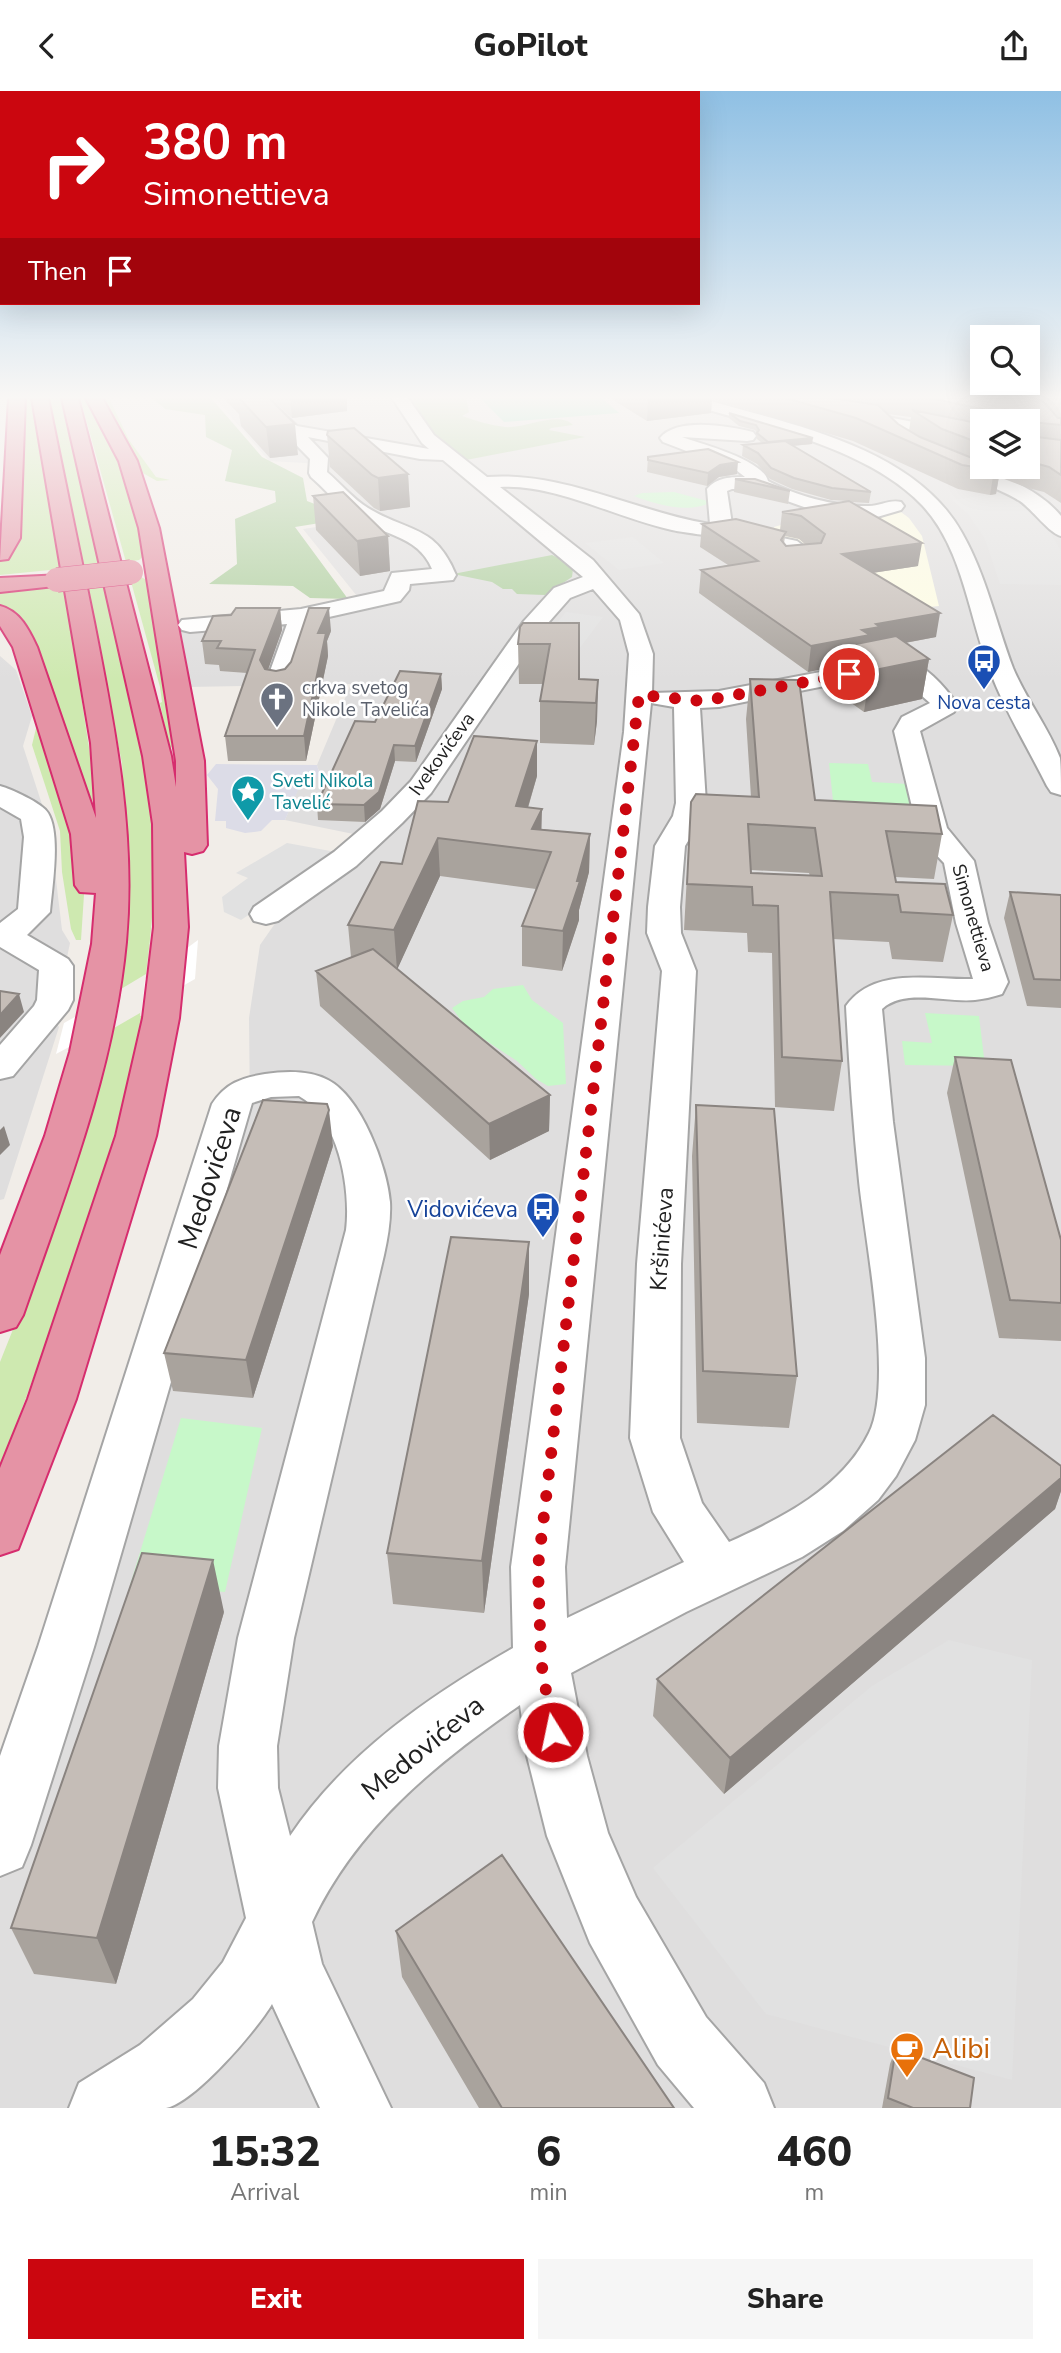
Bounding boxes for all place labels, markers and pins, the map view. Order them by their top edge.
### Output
bus stop icon: Nova cesta [965,642,1003,691]
pin [819,644,879,704]
place label: crkva svetog Nikole Tavelića [302,675,429,723]
church icon: crkva svetog Nikole Tavelića [258,680,296,729]
place label: Nova cesta [937,690,1031,716]
place label: Sveti Nikola Tavelić [272,768,373,816]
place icon: Sveti Nikola Tavelić [229,773,267,822]
bus stop icon: Vidovićeva [524,1190,562,1239]
place label: Vidovićeva [406,1194,518,1225]
cafe icon: Alibi [888,2030,926,2079]
place label: Alibi [932,2030,990,2068]

